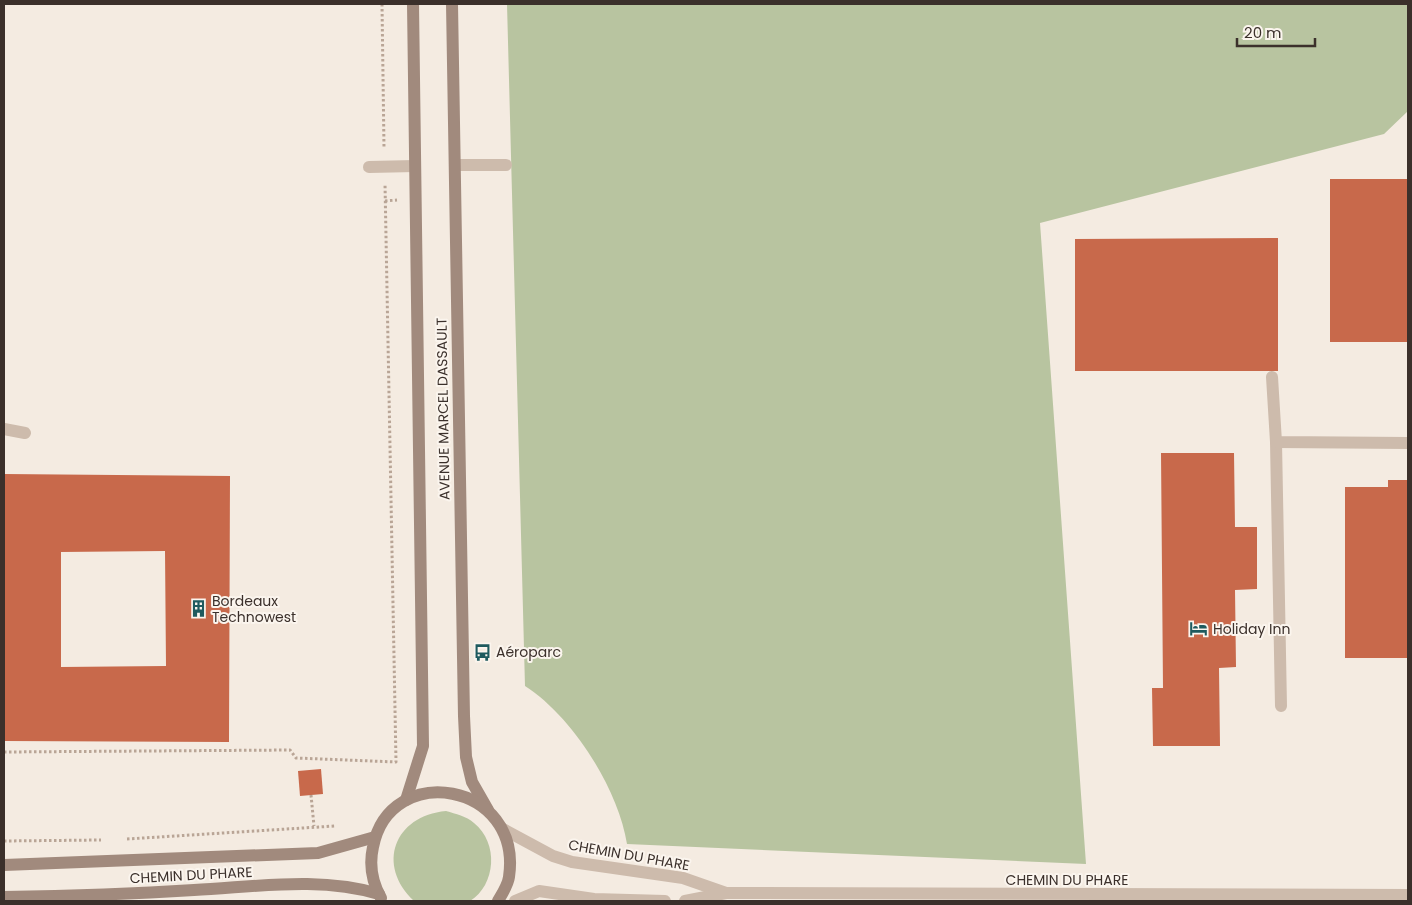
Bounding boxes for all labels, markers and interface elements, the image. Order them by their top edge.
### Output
scale bar [1237,15,1314,47]
text: 20 m [1244,22,1282,43]
street label: AVENUE MARCEL DASSAULT [431,317,455,500]
place label: Bordeaux Technowest [212,591,296,627]
building icon: Bordeaux Technowest [188,599,208,619]
hotel icon: Holiday Inn [1189,619,1209,639]
place label: Holiday Inn [1213,619,1290,639]
bus stop icon: Aéroparc [472,642,492,662]
place label: Aéroparc [496,642,561,662]
street label: CHEMIN DU PHARE [567,834,691,876]
street label: CHEMIN DU PHARE [129,862,253,888]
street label: CHEMIN DU PHARE [1006,870,1128,890]

